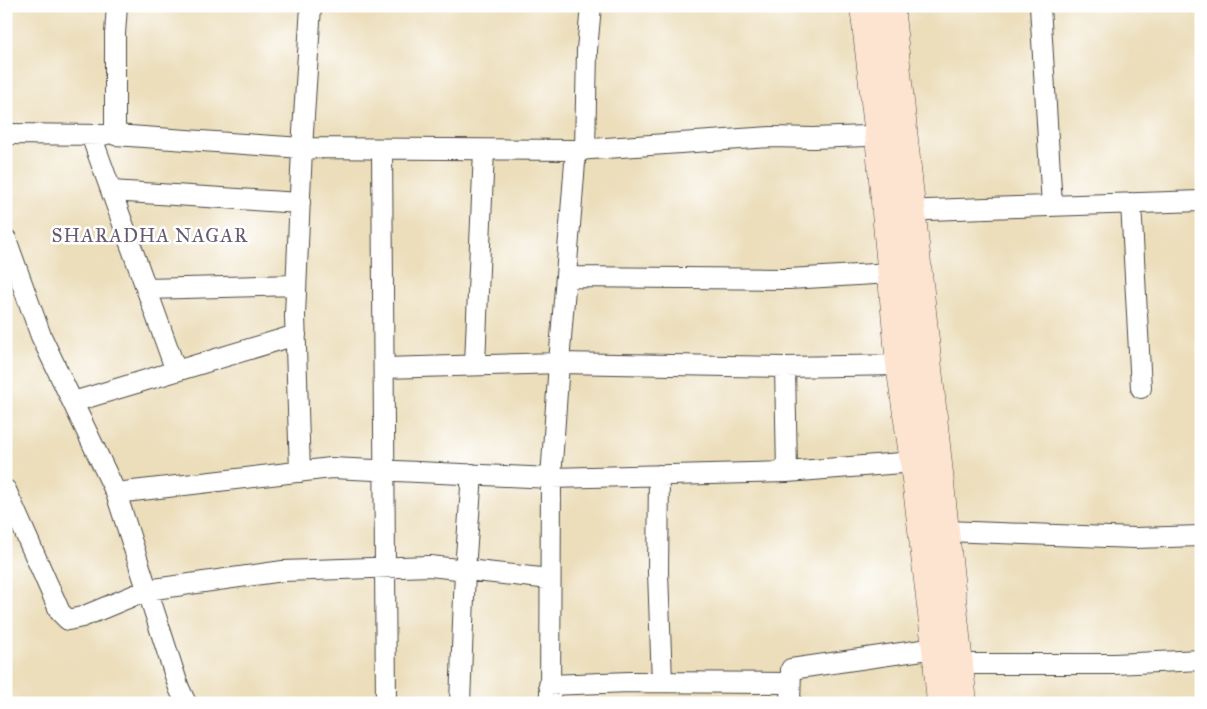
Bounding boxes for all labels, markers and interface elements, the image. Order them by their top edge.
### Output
district label: SHARADHA NAGAR [52,224,248,247]

